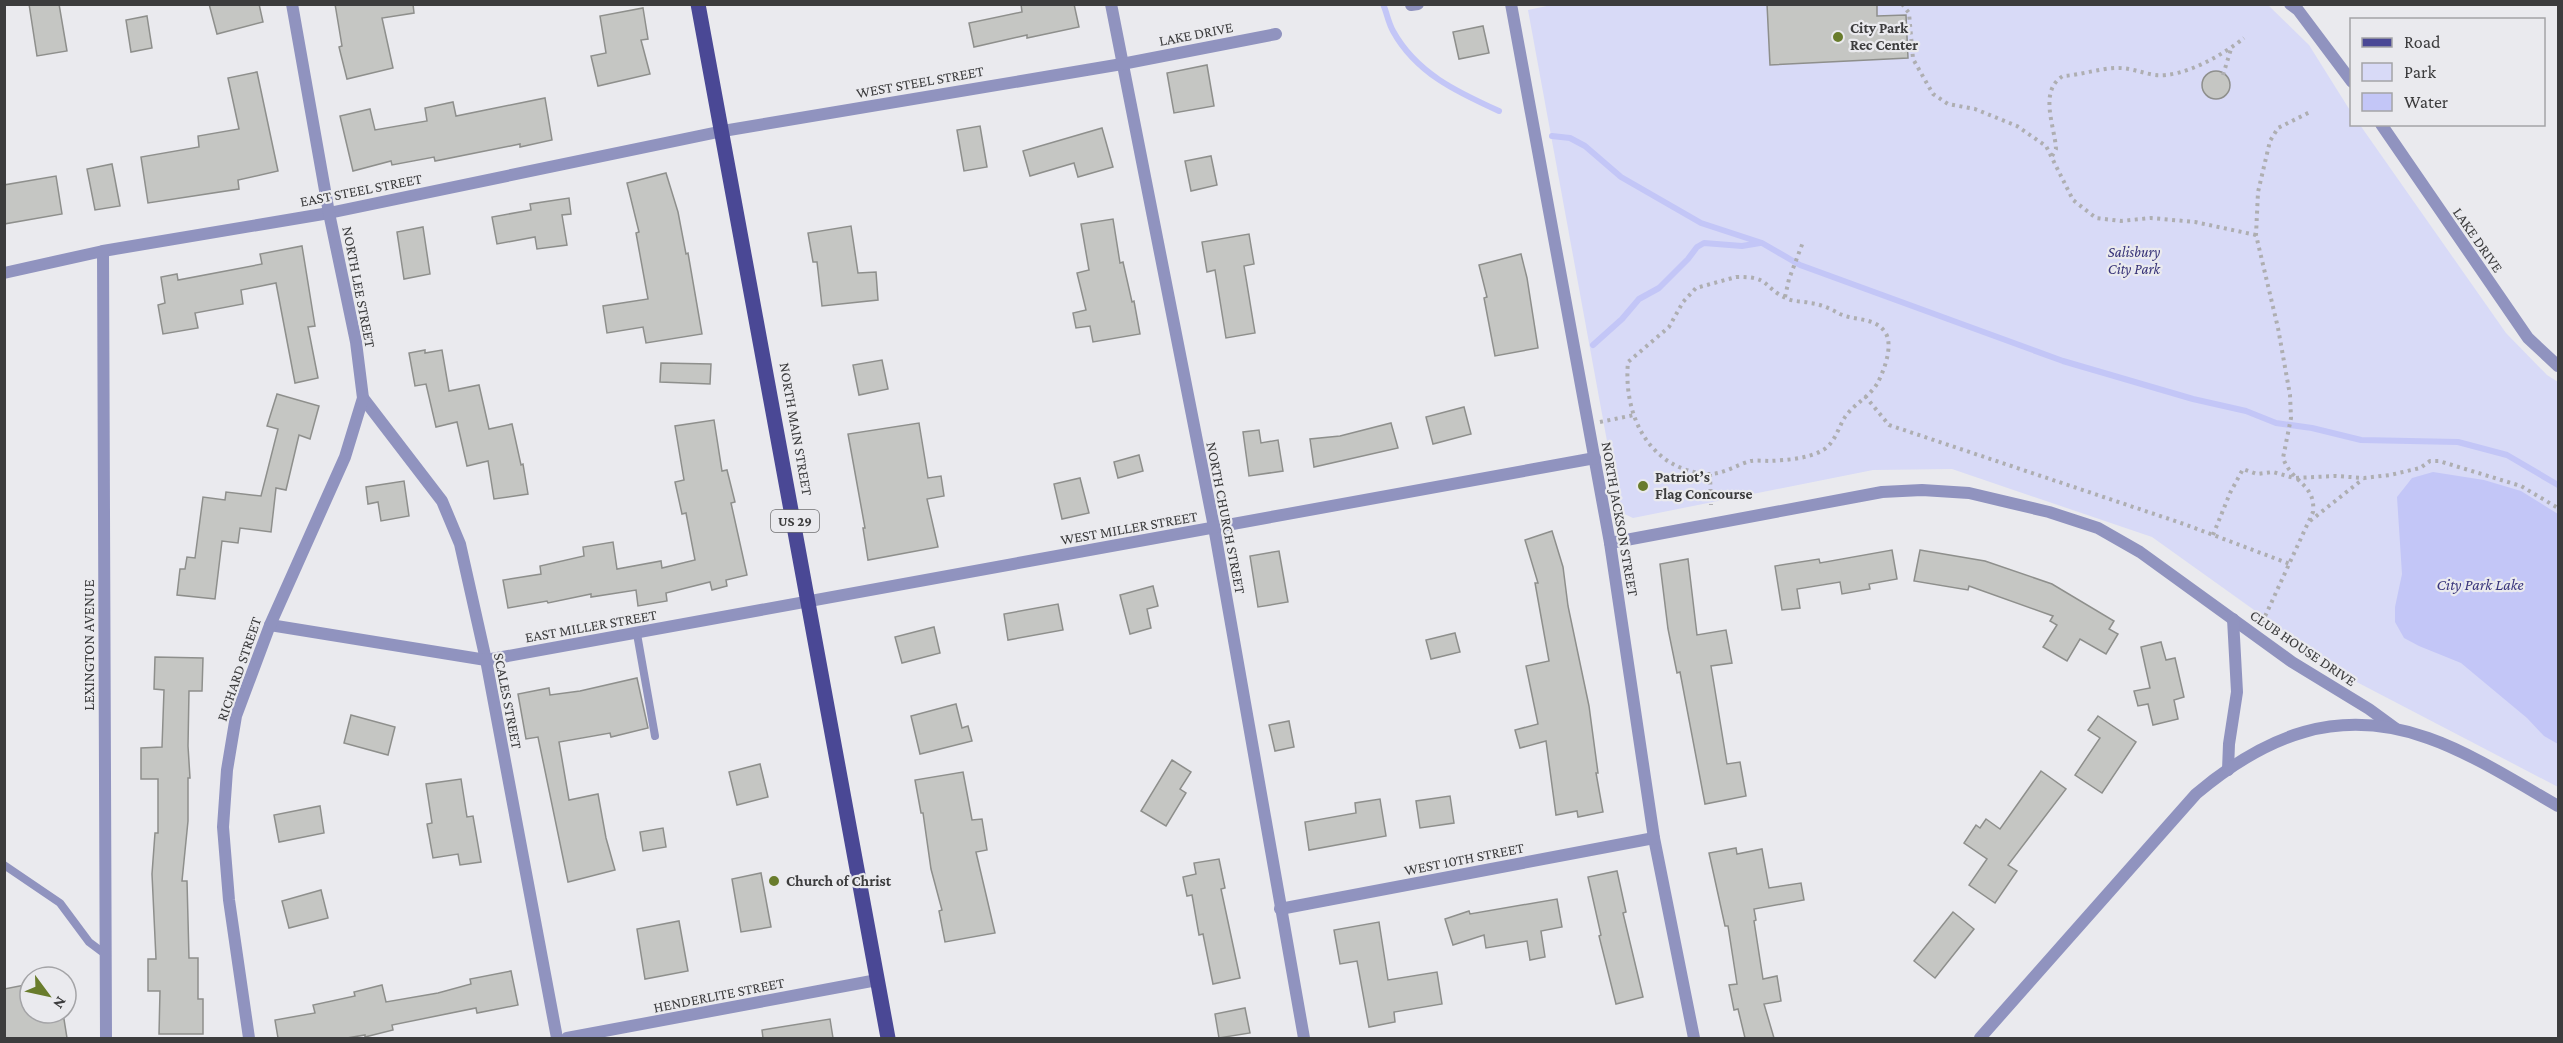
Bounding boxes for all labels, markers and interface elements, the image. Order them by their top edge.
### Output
legend [2350,18,2545,126]
street label: LAKE DRIVE [1158,19,1234,49]
place label: City Park Rec Center [1850,20,1918,53]
marker: City Park Rec Center [1831,30,1845,44]
text: Road [2404,32,2441,52]
text: Park [2404,62,2436,82]
street label: WEST STEEL STREET [855,63,985,101]
text: Water [2404,92,2449,112]
street label: EAST STEEL STREET [299,170,423,210]
street label: LAKE DRIVE [2450,205,2506,275]
street label: NORTH LEE STREET [339,225,379,349]
park label: Salisbury City Park [2108,244,2162,278]
street label: NORTH MAIN STREET [776,361,816,497]
street label: NORTH JACKSON STREET [1598,440,1641,598]
street label: NORTH CHURCH STREET [1203,441,1249,595]
place label: Patriot’s Flag Concourse [1655,469,1752,502]
marker: Patriot’s Flag Concourse [1636,479,1650,493]
street label: WEST MILLER STREET [1059,508,1199,548]
road number: US 29 [771,510,819,532]
water label: City Park Lake [2436,576,2524,594]
street label: LEXINGTON AVENUE [81,579,97,711]
street label: EAST MILLER STREET [524,607,658,645]
street label: CLUB HOUSE DRIVE [2247,607,2359,689]
street label: RICHARD STREET [214,615,264,723]
street label: SCALES STREET [491,652,525,750]
street label: WEST 10TH STREET [1403,840,1525,878]
place label: Church of Christ [786,873,892,889]
marker: Church of Christ [767,874,781,888]
north arrow [18,965,78,1025]
street label: HENDERLITE STREET [652,974,786,1016]
text: N [50,994,70,1012]

